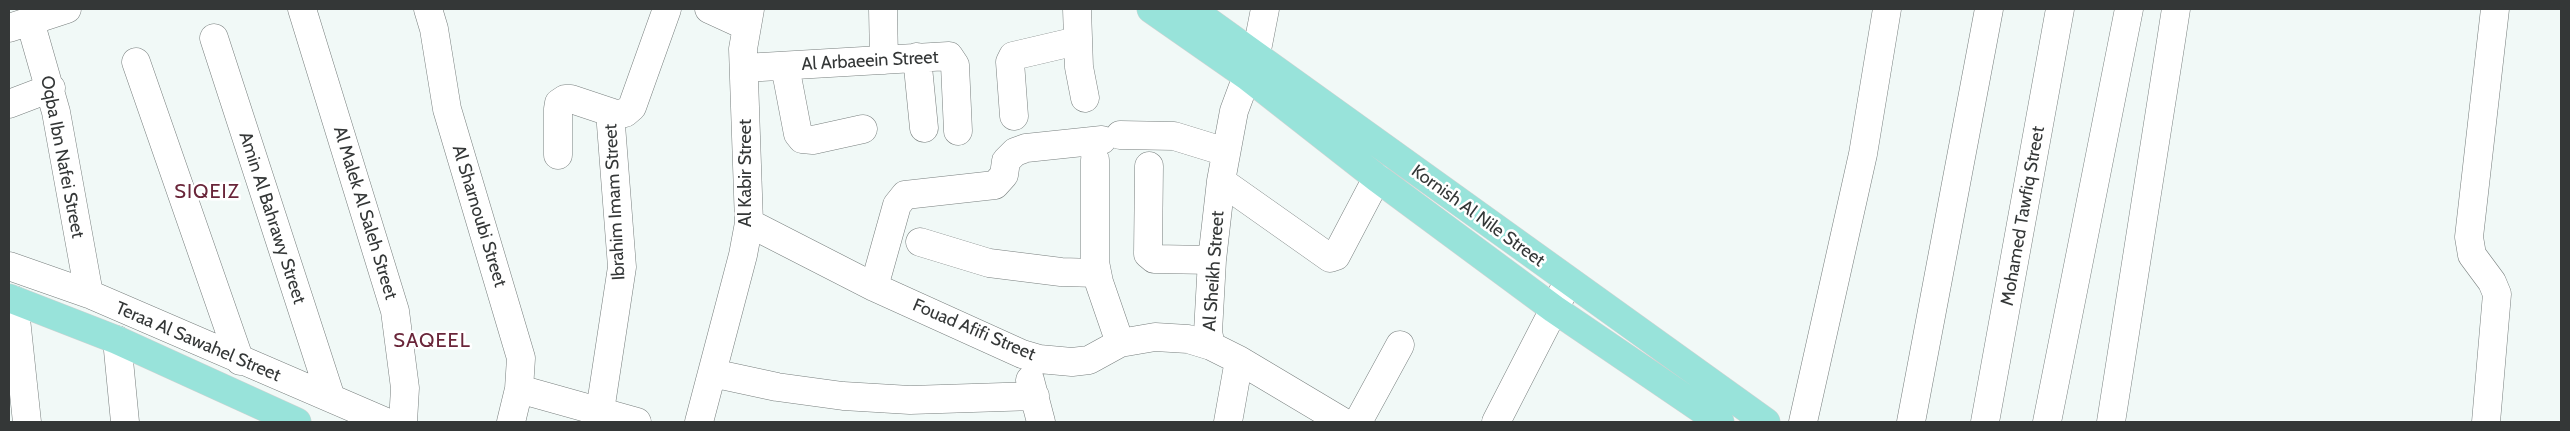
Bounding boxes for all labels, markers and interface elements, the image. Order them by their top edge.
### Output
street label: Al Arbaeein Street [801,47,939,75]
street label: Oqba Ibn Nafei Street [36,74,88,240]
street label: Al Kabir Street [735,119,757,227]
street label: Ibrahim Imam Street [600,123,630,281]
street label: Al Malek Al Saleh Street [328,124,402,302]
street label: Mohamed Tawfiq Street [1997,125,2049,307]
street label: Amin Al Bahrawy Street [234,129,310,307]
street label: Al Sharnoubi Street [447,142,511,290]
street label: Kornish Al Nile Street [1407,160,1549,272]
district label: SIQEIZ [174,180,240,204]
street label: Al Sheikh Street [1199,210,1229,332]
street label: Fouad Afifi Street [909,294,1039,366]
street label: Teraa Al Sawahel Street [112,297,284,387]
district label: SAQEEL [393,329,471,353]

